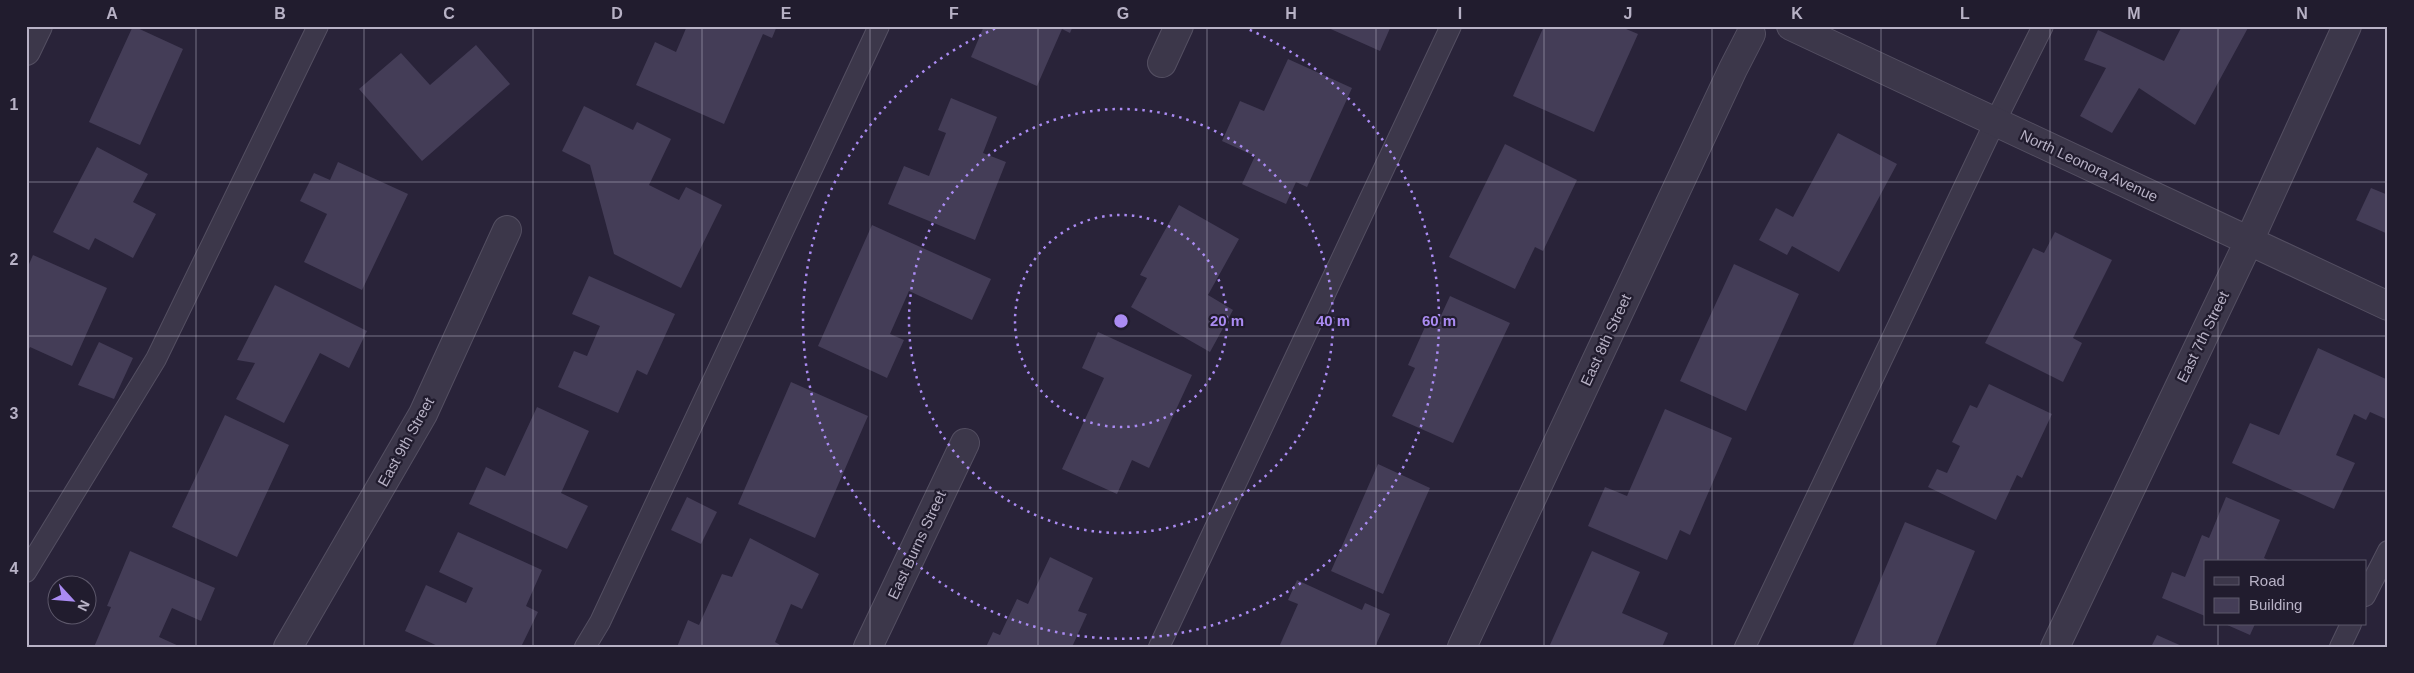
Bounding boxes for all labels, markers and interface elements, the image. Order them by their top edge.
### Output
text: A [106,5,118,22]
text: B [274,5,286,22]
text: C [443,5,455,22]
text: D [611,5,623,22]
text: E [781,5,792,22]
text: F [949,5,959,22]
text: G [1117,5,1129,22]
text: H [1285,5,1297,22]
text: I [1458,5,1462,22]
text: J [1624,5,1632,22]
text: K [1791,5,1803,22]
text: L [1960,5,1970,22]
text: M [2127,5,2141,22]
text: N [2296,5,2308,22]
text: 1 [10,96,19,113]
street label: North Leonora Avenue [2018,126,2161,205]
text: 2 [10,251,19,268]
street label: East 7th Street [2173,288,2232,385]
street label: East 8th Street [1577,290,1635,388]
centre of rings [1112,312,1130,330]
text: 20 m [1210,312,1244,329]
text: 40 m [1316,312,1350,329]
text: 60 m [1422,312,1456,329]
street label: East 9th Street [374,394,437,489]
text: 3 [10,405,19,422]
street label: East Burns Street [884,487,949,602]
text: 4 [10,560,19,577]
legend [2204,560,2366,626]
text: Road [2249,572,2285,589]
north arrow [48,576,98,626]
text: Building [2249,596,2302,613]
text: N [74,598,93,614]

